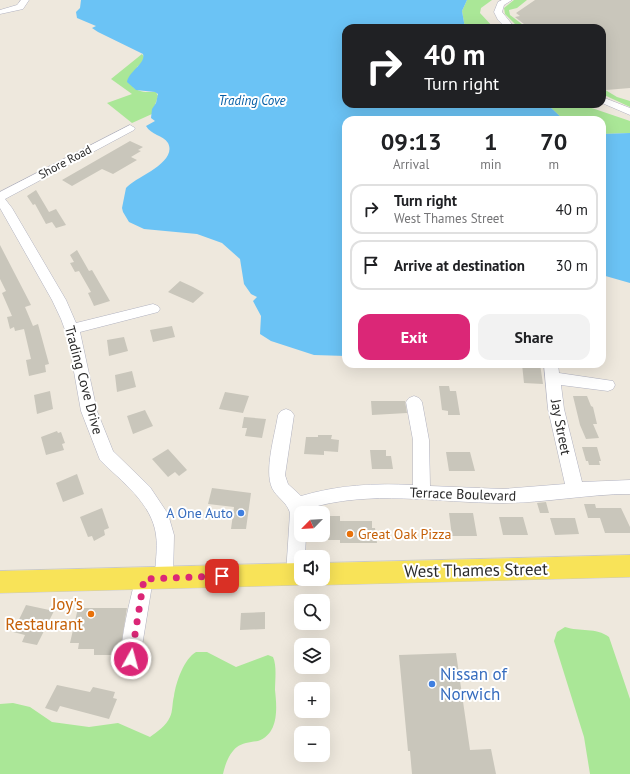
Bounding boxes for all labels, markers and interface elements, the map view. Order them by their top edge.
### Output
text: 40 m [424,36,485,73]
icon: right [358,40,410,92]
text: Turn right [424,72,499,95]
water label: Trading Cove [218,92,286,109]
text: 09:13 [381,126,442,157]
text: 1 [484,126,498,157]
text: 70 [540,126,567,157]
street label: Shore Road [36,141,94,182]
text: Arrival [393,156,429,173]
text: min [480,156,501,173]
text: m [548,156,559,173]
text: Turn right [394,191,457,210]
icon: right [360,198,382,220]
text: 40 m [555,200,588,219]
text: West Thames Street [394,210,504,227]
icon: arrive [360,254,382,276]
text: Arrive at destination [394,256,525,275]
text: 30 m [555,256,588,275]
button: Exit [358,314,470,360]
button: Share [478,314,590,360]
street label: Trading Cove Drive [61,324,107,436]
street label: Jay Street [547,397,575,457]
street label: Terrace Boulevard [409,483,517,505]
place label: A One Auto [166,504,233,522]
north arrow [294,506,330,542]
map controls [294,506,330,762]
marker: A One Auto [236,508,246,518]
place label: Great Oak Pizza [358,525,452,543]
marker: Great Oak Pizza [345,529,355,539]
button: sound [294,550,330,586]
street label: West Thames Street [404,558,548,582]
pin [205,559,239,593]
icon: arrive [211,565,233,587]
place label: Joy's Restaurant [5,593,83,635]
button: search [294,594,330,630]
marker: Joy's Restaurant [86,609,96,619]
position arrow [110,638,152,680]
button: layers [294,638,330,674]
place label: Nissan of Norwich [440,663,507,705]
marker: Nissan of Norwich [427,679,437,689]
button: + [294,682,330,718]
button: − [294,726,330,762]

